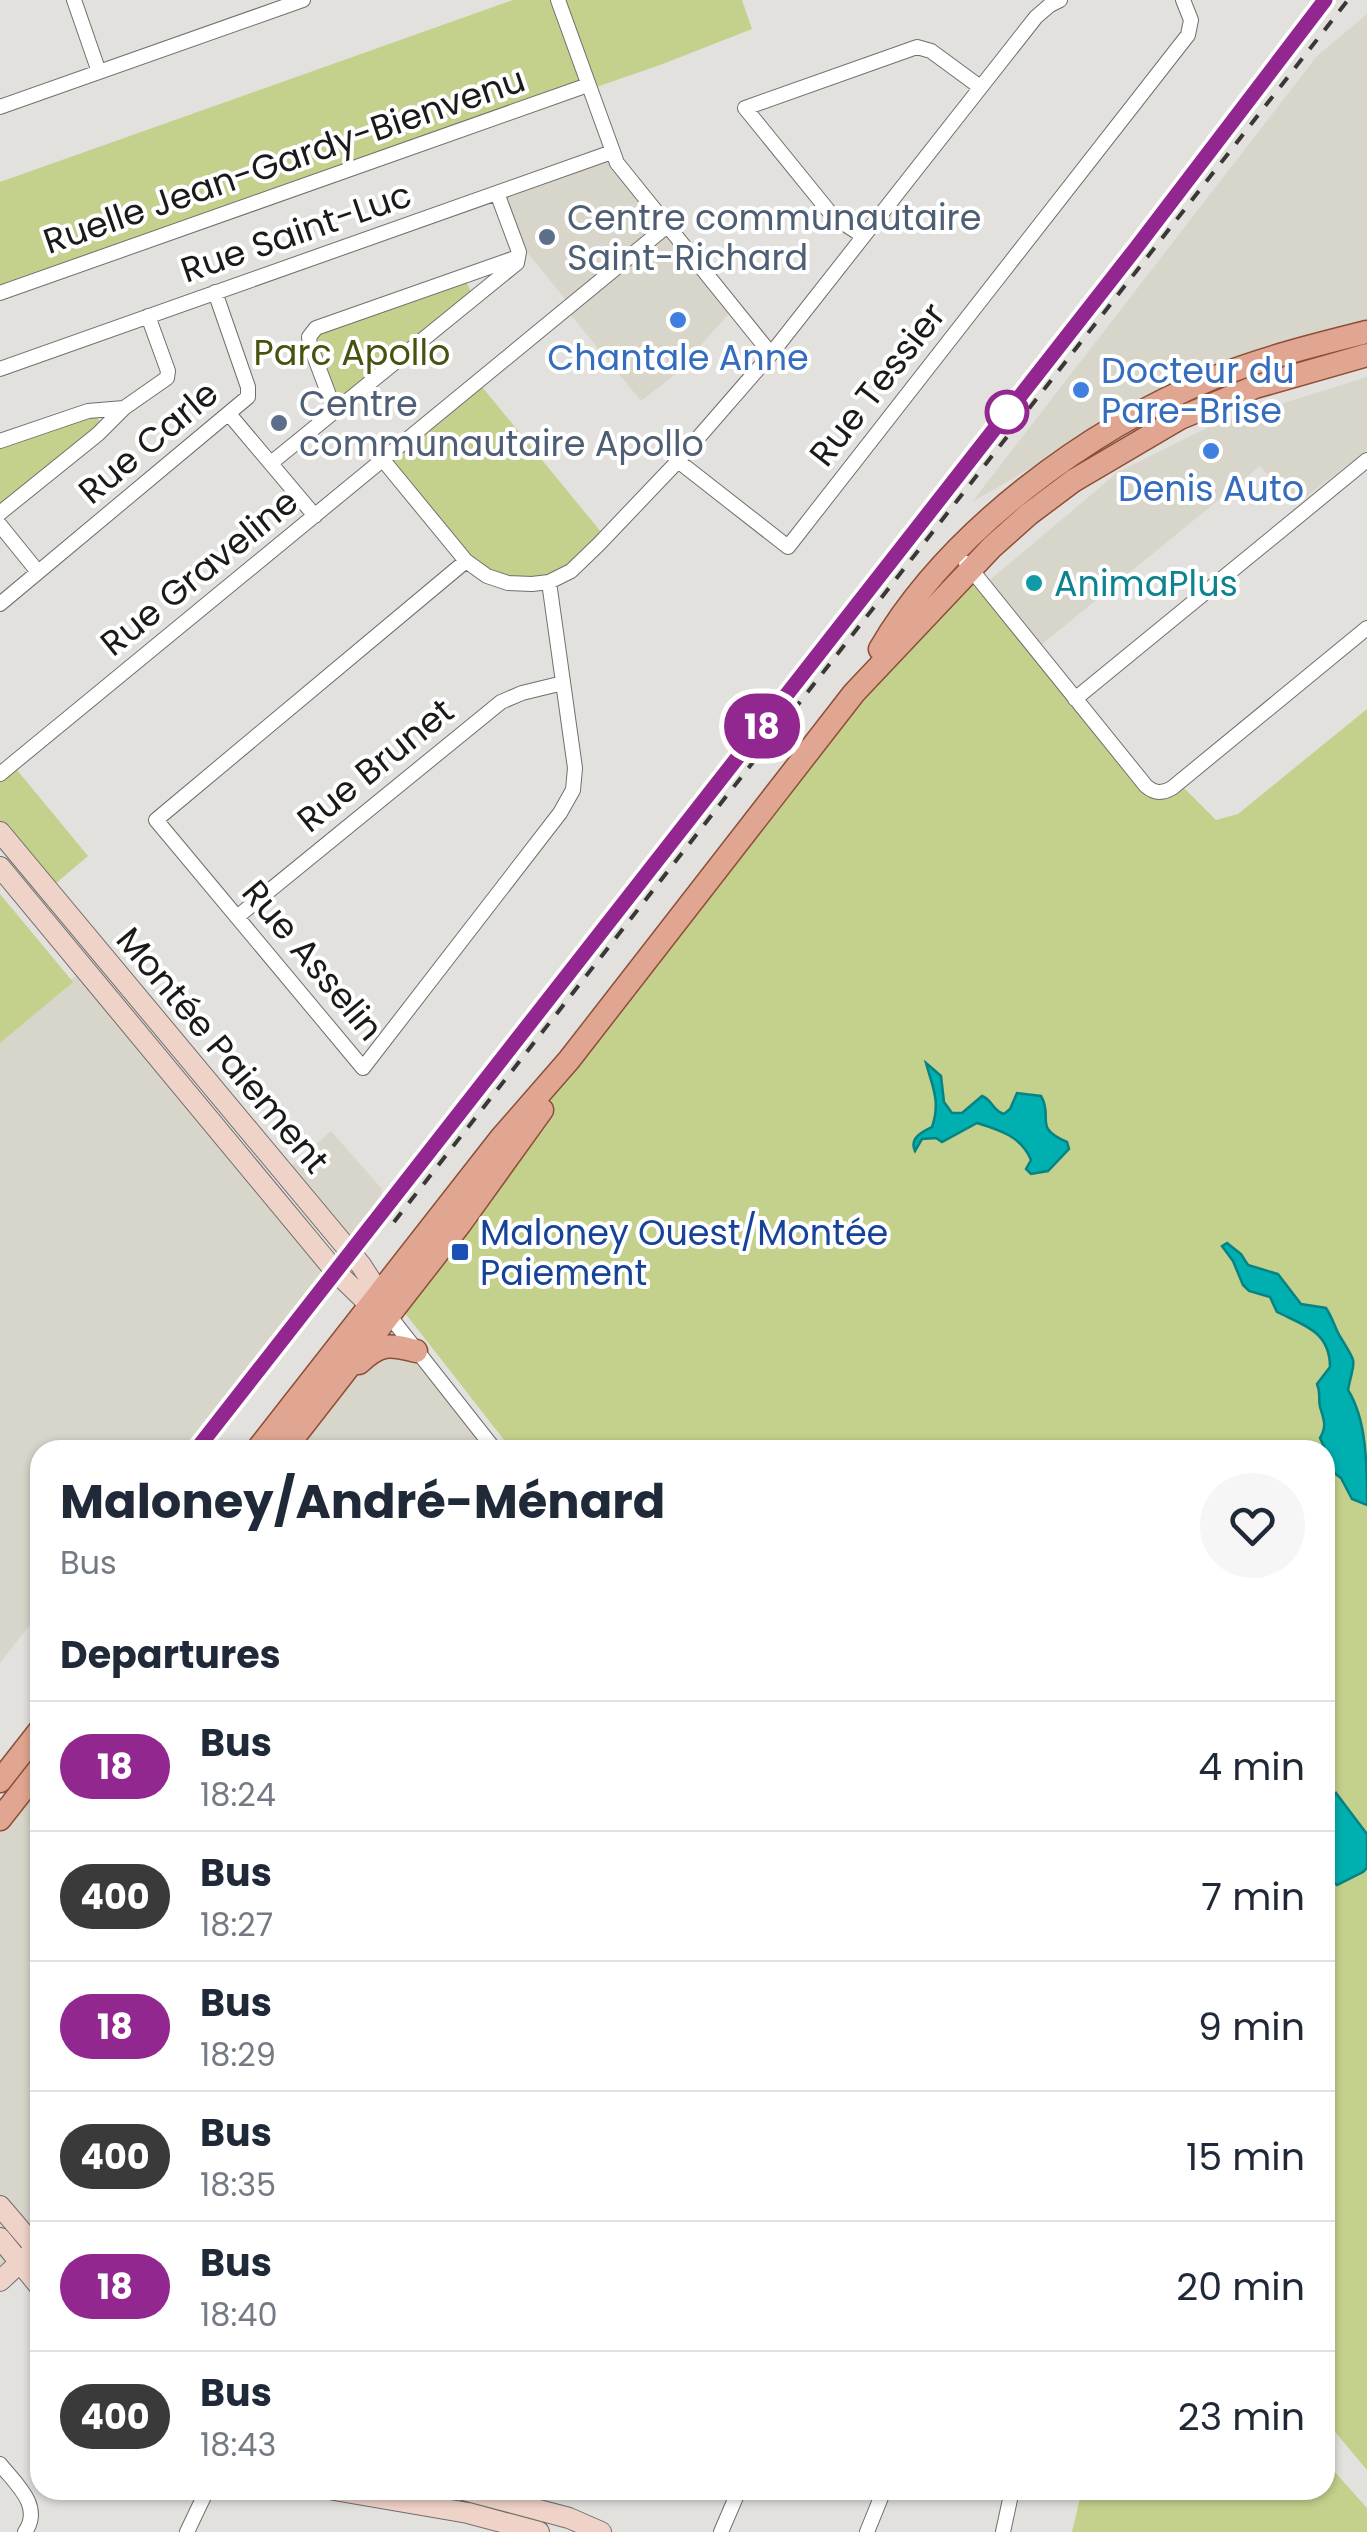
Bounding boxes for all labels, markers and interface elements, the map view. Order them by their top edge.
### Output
street label: Ruelle Jean-Gardy-Bienvenu [37,54,531,266]
street label: Rue Saint-Luc [174,170,418,294]
place label: Centre communautaire Saint-Richard [567,193,981,282]
marker: Centre communautaire Saint-Richard [536,226,558,248]
street label: Rue Tessier [798,292,956,476]
marker: Chantale Anne [667,309,689,331]
park label: Parc Apollo [254,328,450,377]
place label: Chantale Anne [547,333,809,382]
place label: Docteur du Pare-Brise [1101,346,1295,435]
street label: Rue Carle [68,369,228,515]
place label: Centre communautaire Apollo [299,379,704,468]
marker: Docteur du Pare-Brise [1070,379,1092,401]
unlabelled marker [986,391,1028,433]
marker: Centre communautaire Apollo [268,412,290,434]
marker: Denis Auto [1200,440,1222,462]
place label: Denis Auto [1118,464,1304,513]
street label: Rue Graveline [90,477,308,667]
place label: AnimaPlus [1054,559,1238,608]
marker: AnimaPlus [1023,572,1045,594]
street label: Rue Brunet [286,687,464,843]
line badge: 18 [717,694,807,758]
text: 18 [744,702,780,751]
street label: Rue Asselin [231,869,395,1051]
street label: Montée Paiement [105,916,341,1184]
place label: Maloney Ouest/Montée Paiement [480,1208,888,1297]
marker: Maloney Ouest/Montée Paiement [449,1241,471,1263]
text: Maloney/André-Ménard [60,1468,665,1535]
button: heart [1200,1473,1305,1578]
text: Bus [60,1540,117,1585]
text: Departures [60,1628,281,1681]
text: Bus [200,1716,272,1769]
text: 4 min [1198,1740,1305,1793]
text: 18 [97,1742,133,1791]
text: 18:24 [200,1772,276,1817]
text: Bus [200,1846,272,1899]
text: 7 min [1201,1870,1305,1923]
text: 400 [80,1872,150,1921]
text: 18:27 [200,1902,273,1947]
text: Bus [200,1976,272,2029]
text: 9 min [1198,2000,1305,2053]
text: 18 [97,2002,133,2051]
text: 18:29 [200,2032,276,2077]
text: Bus [200,2106,272,2159]
text: 15 min [1186,2130,1305,2183]
text: 400 [80,2132,150,2181]
text: 18:35 [200,2162,276,2207]
text: Bus [200,2236,272,2289]
text: 20 min [1176,2260,1305,2313]
text: 18 [97,2262,133,2311]
text: 18:40 [200,2292,277,2337]
text: Bus [200,2366,272,2419]
text: 23 min [1178,2390,1305,2443]
text: 400 [80,2392,150,2441]
text: 18:43 [200,2422,276,2467]

